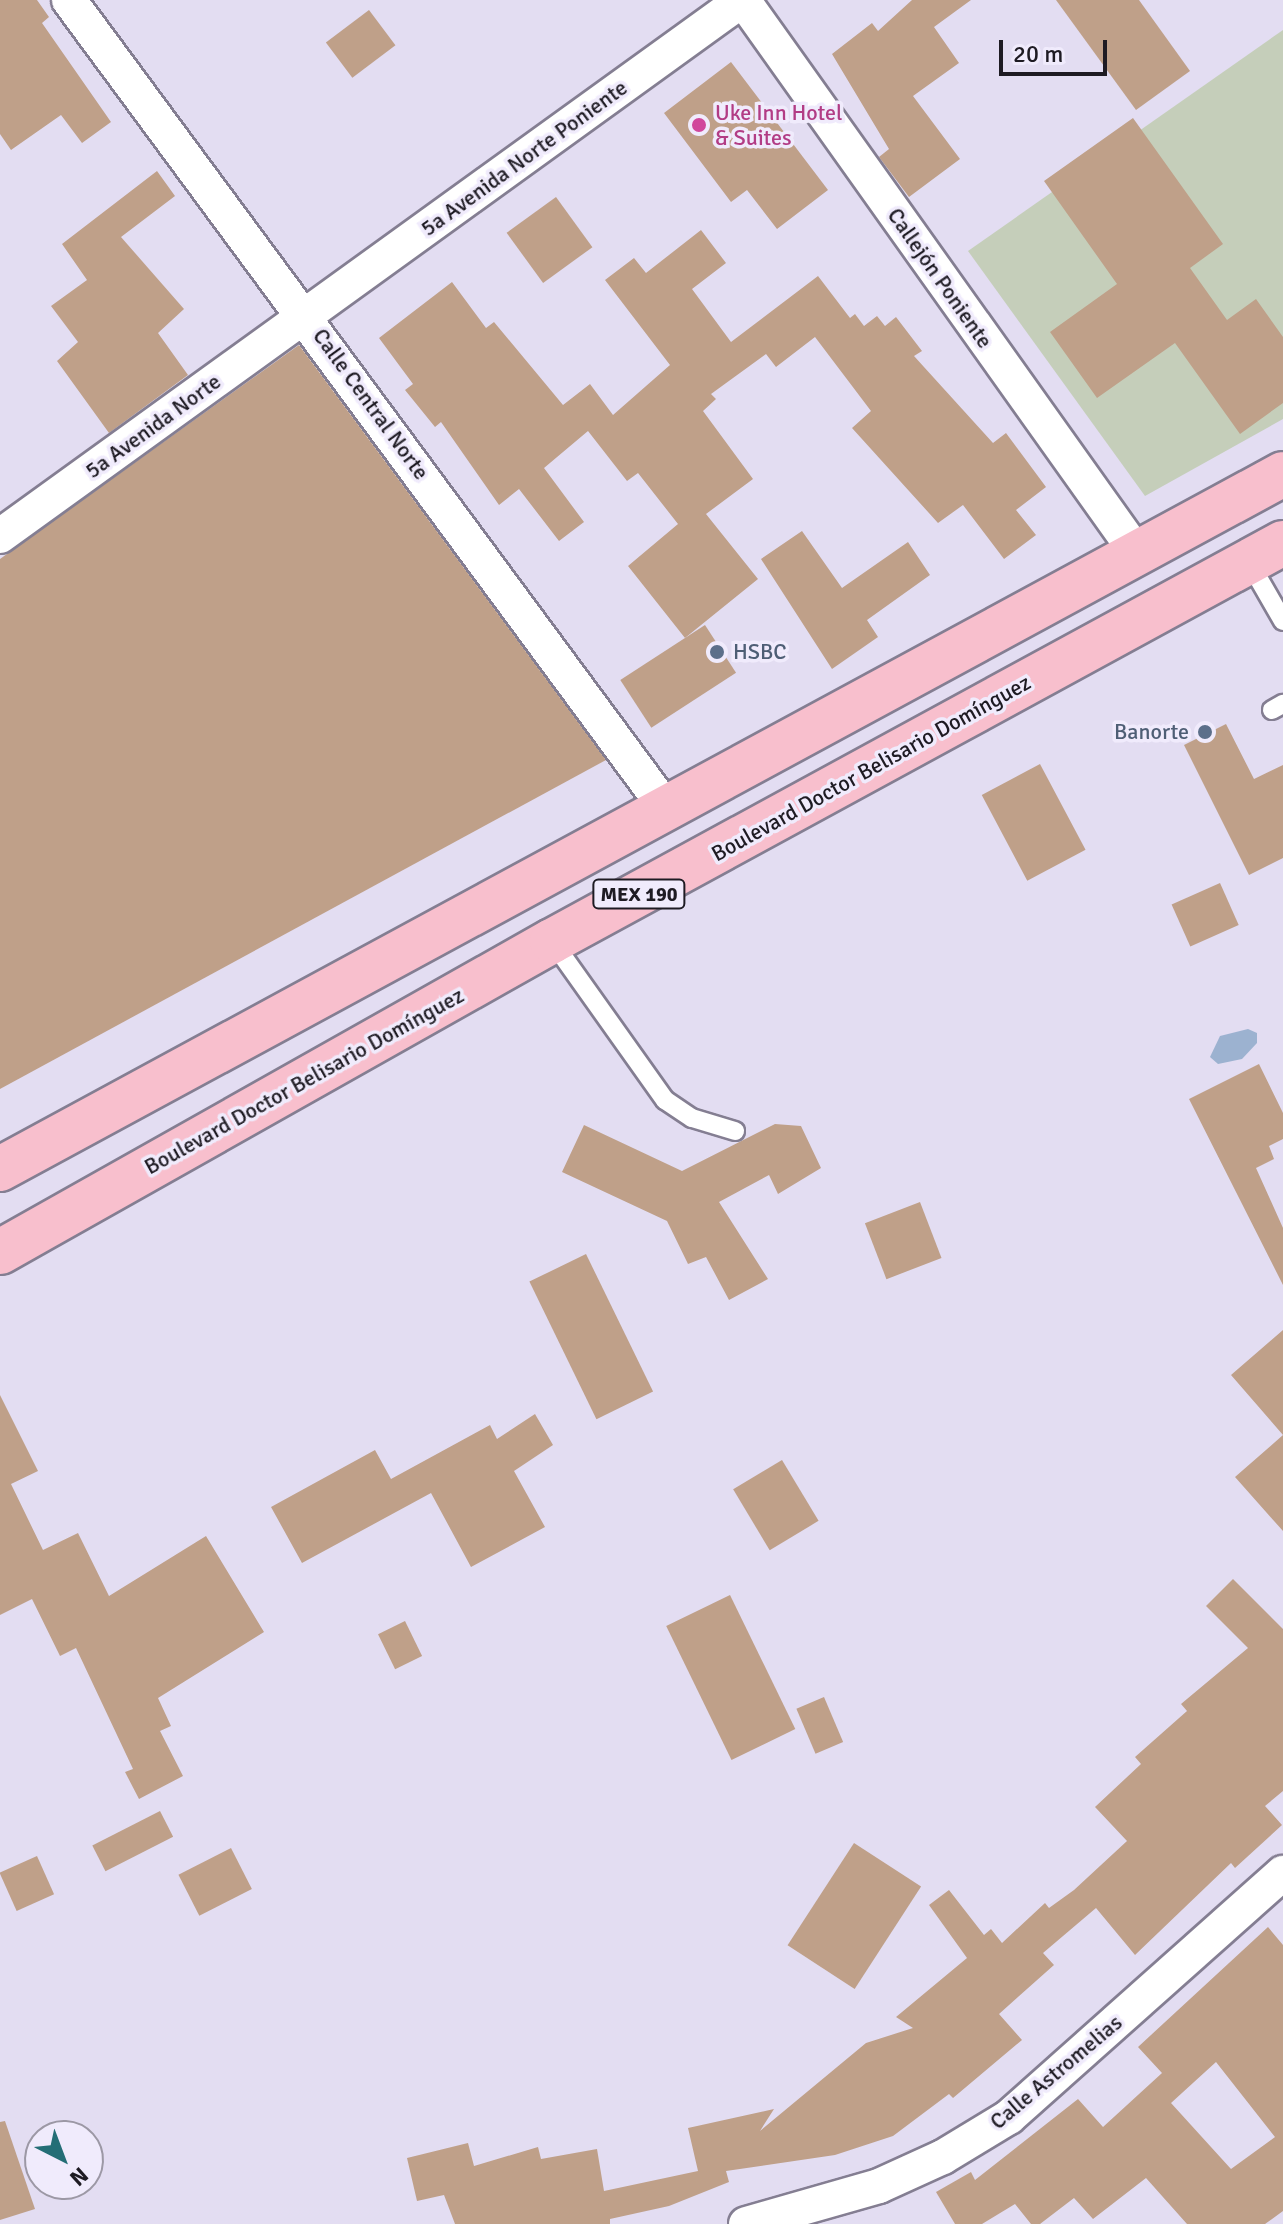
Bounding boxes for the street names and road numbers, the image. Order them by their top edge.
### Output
street label: 5a Avenida Norte Poniente [416,74,632,242]
street label: Callejón Poniente [882,203,998,353]
street label: Calle Central Norte [307,323,435,485]
street label: 5a Avenida Norte [80,368,226,484]
street label: Boulevard Doctor Belisario Domínguez [707,669,1035,867]
road number: MEX 190 [591,878,687,910]
street label: Boulevard Doctor Belisario Domínguez [140,982,468,1180]
street label: Calle Astromelias [985,2009,1127,2135]

